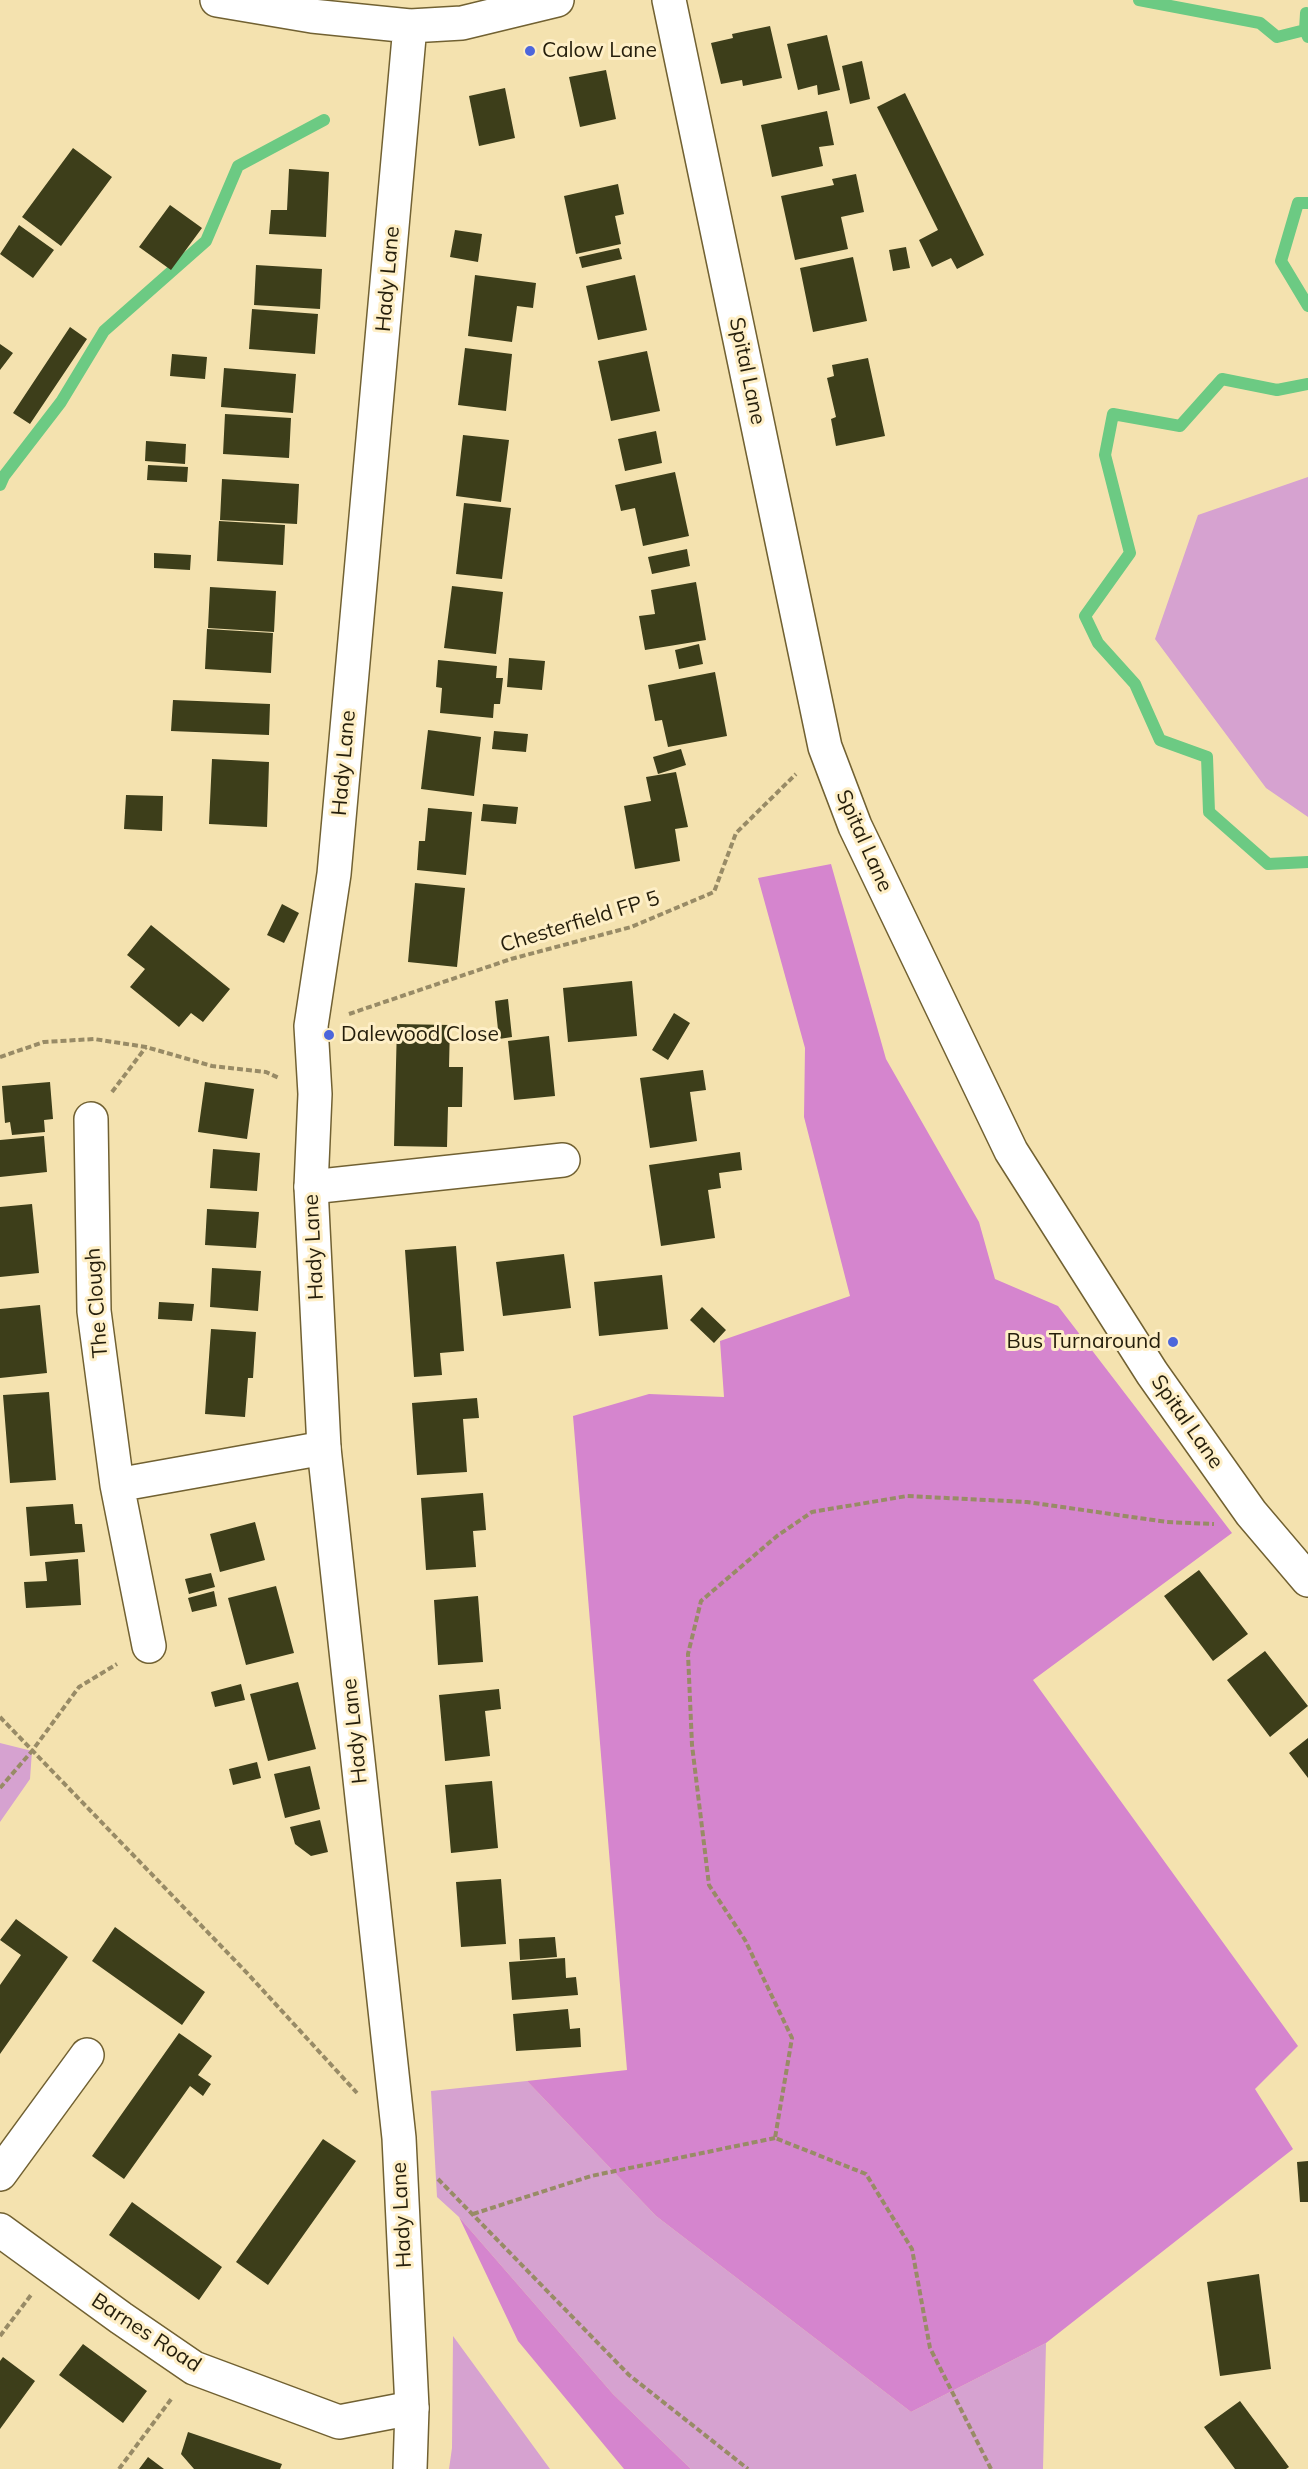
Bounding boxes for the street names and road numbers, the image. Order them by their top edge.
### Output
street label: Hady Lane [371,225,405,333]
street label: Spital Lane [723,315,771,427]
street label: Hady Lane [327,709,361,817]
street label: Spital Lane [830,786,898,896]
street label: Chesterfield FP 5 [497,886,663,958]
street label: Hady Lane [299,1194,329,1300]
street label: The Clough [81,1247,113,1359]
street label: Spital Lane [1145,1370,1229,1474]
street label: Hady Lane [337,1677,373,1785]
street label: Hady Lane [387,2162,417,2268]
street label: Barnes Road [86,2288,206,2378]

